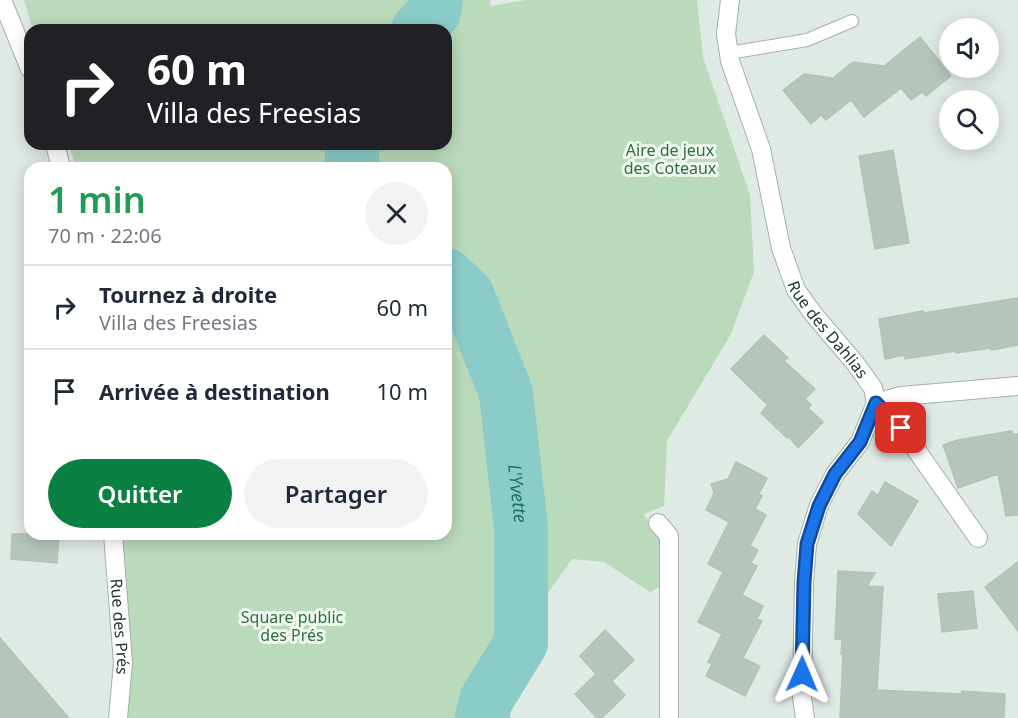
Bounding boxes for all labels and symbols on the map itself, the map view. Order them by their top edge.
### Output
park label: Aire de jeux des Coteaux [624,139,717,179]
street label: Rue des Dahlias [783,278,873,383]
pin [875,402,926,453]
water label: L'Yvette [503,463,533,524]
street label: Rue des Prés [105,578,134,676]
park label: Square public des Prés [241,606,344,646]
position arrow [770,642,834,706]

